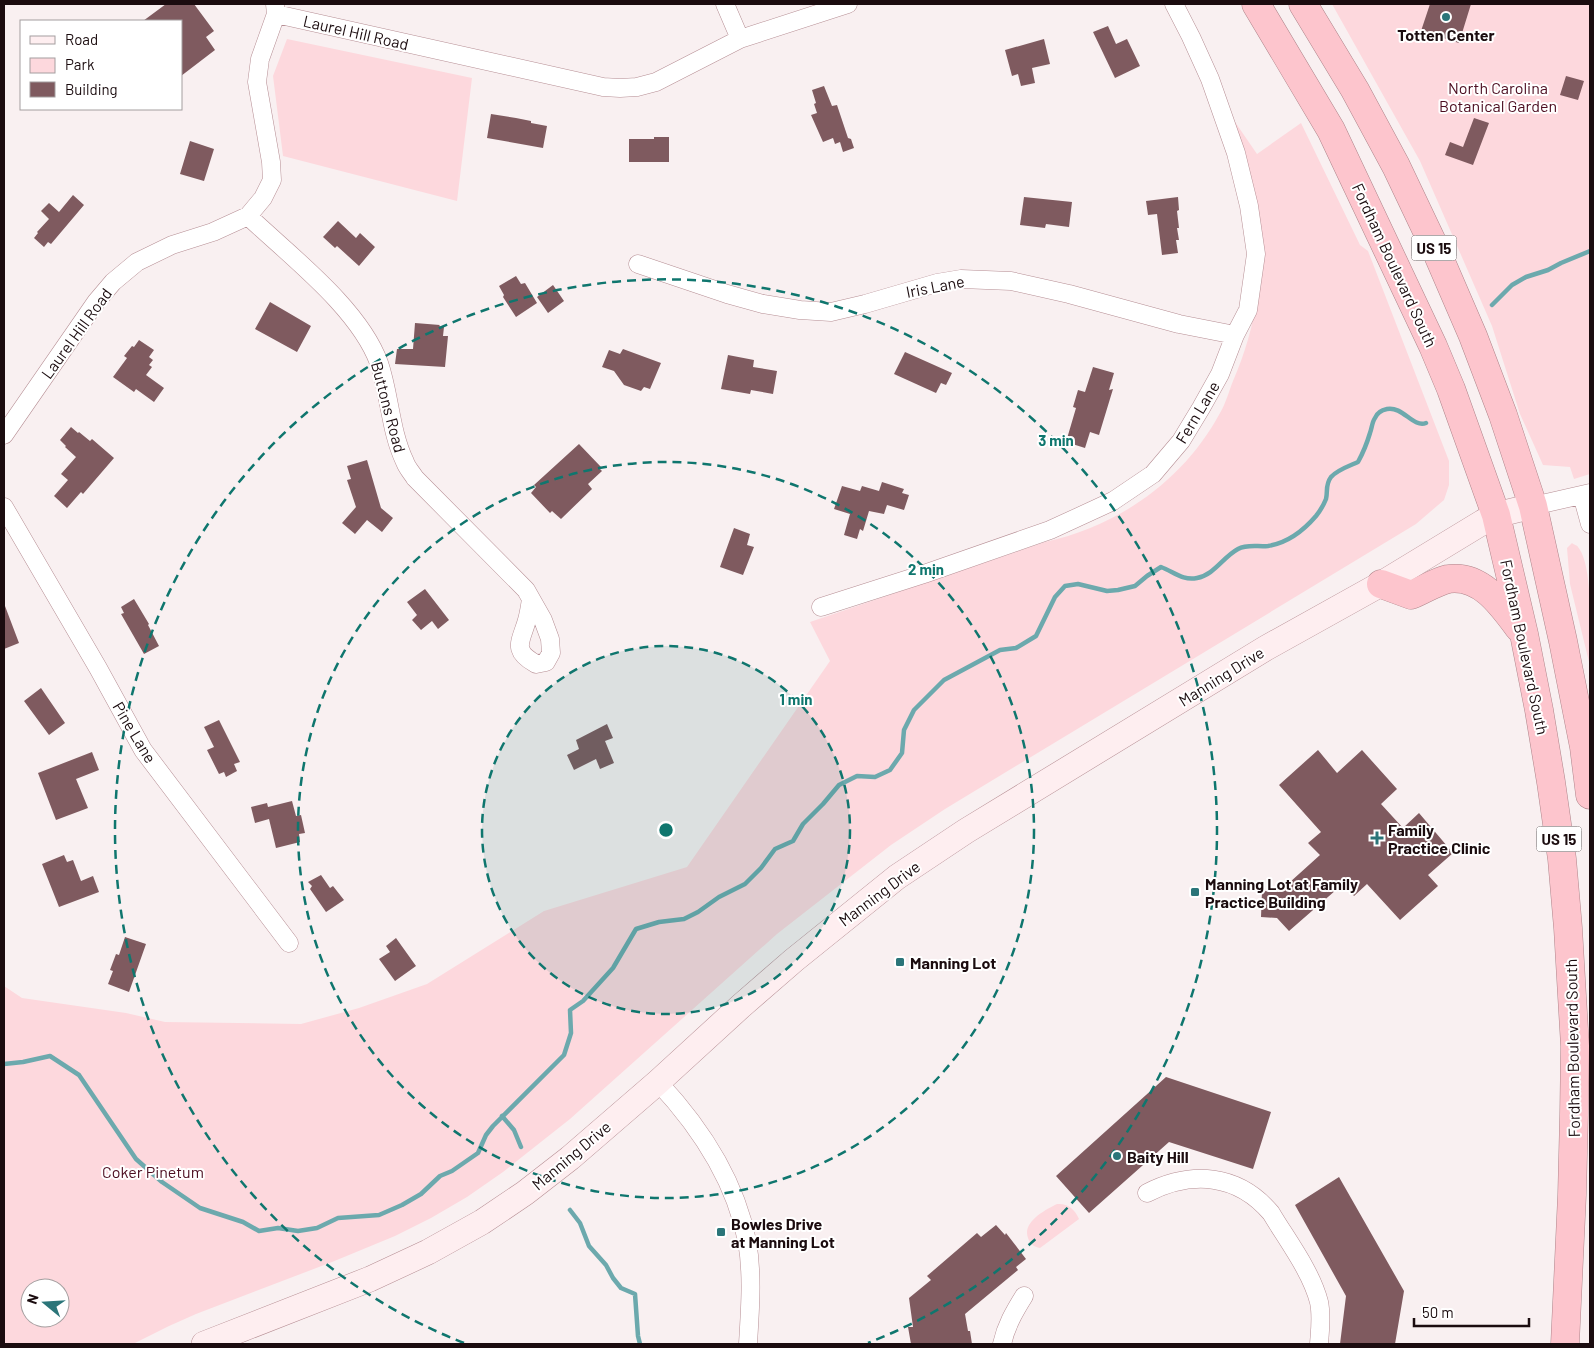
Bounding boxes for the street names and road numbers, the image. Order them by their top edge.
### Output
street label: Laurel Hill Road [301,11,411,53]
street label: Fordham Boulevard South [1349,180,1441,350]
road number: US 15 [1412,236,1456,260]
street label: Iris Lane [904,271,966,301]
street label: Laurel Hill Road [37,284,115,382]
street label: Buttons Road [368,359,410,455]
street label: Fern Lane [1171,378,1223,446]
street label: Fordham Boulevard South [1497,558,1553,736]
street label: Manning Drive [1175,642,1267,710]
street label: Pine Lane [109,698,161,766]
road number: US 15 [1536,826,1582,852]
street label: Manning Drive [835,856,923,930]
street label: Fordham Boulevard South [1561,959,1583,1137]
street label: Manning Drive [528,1117,614,1193]

